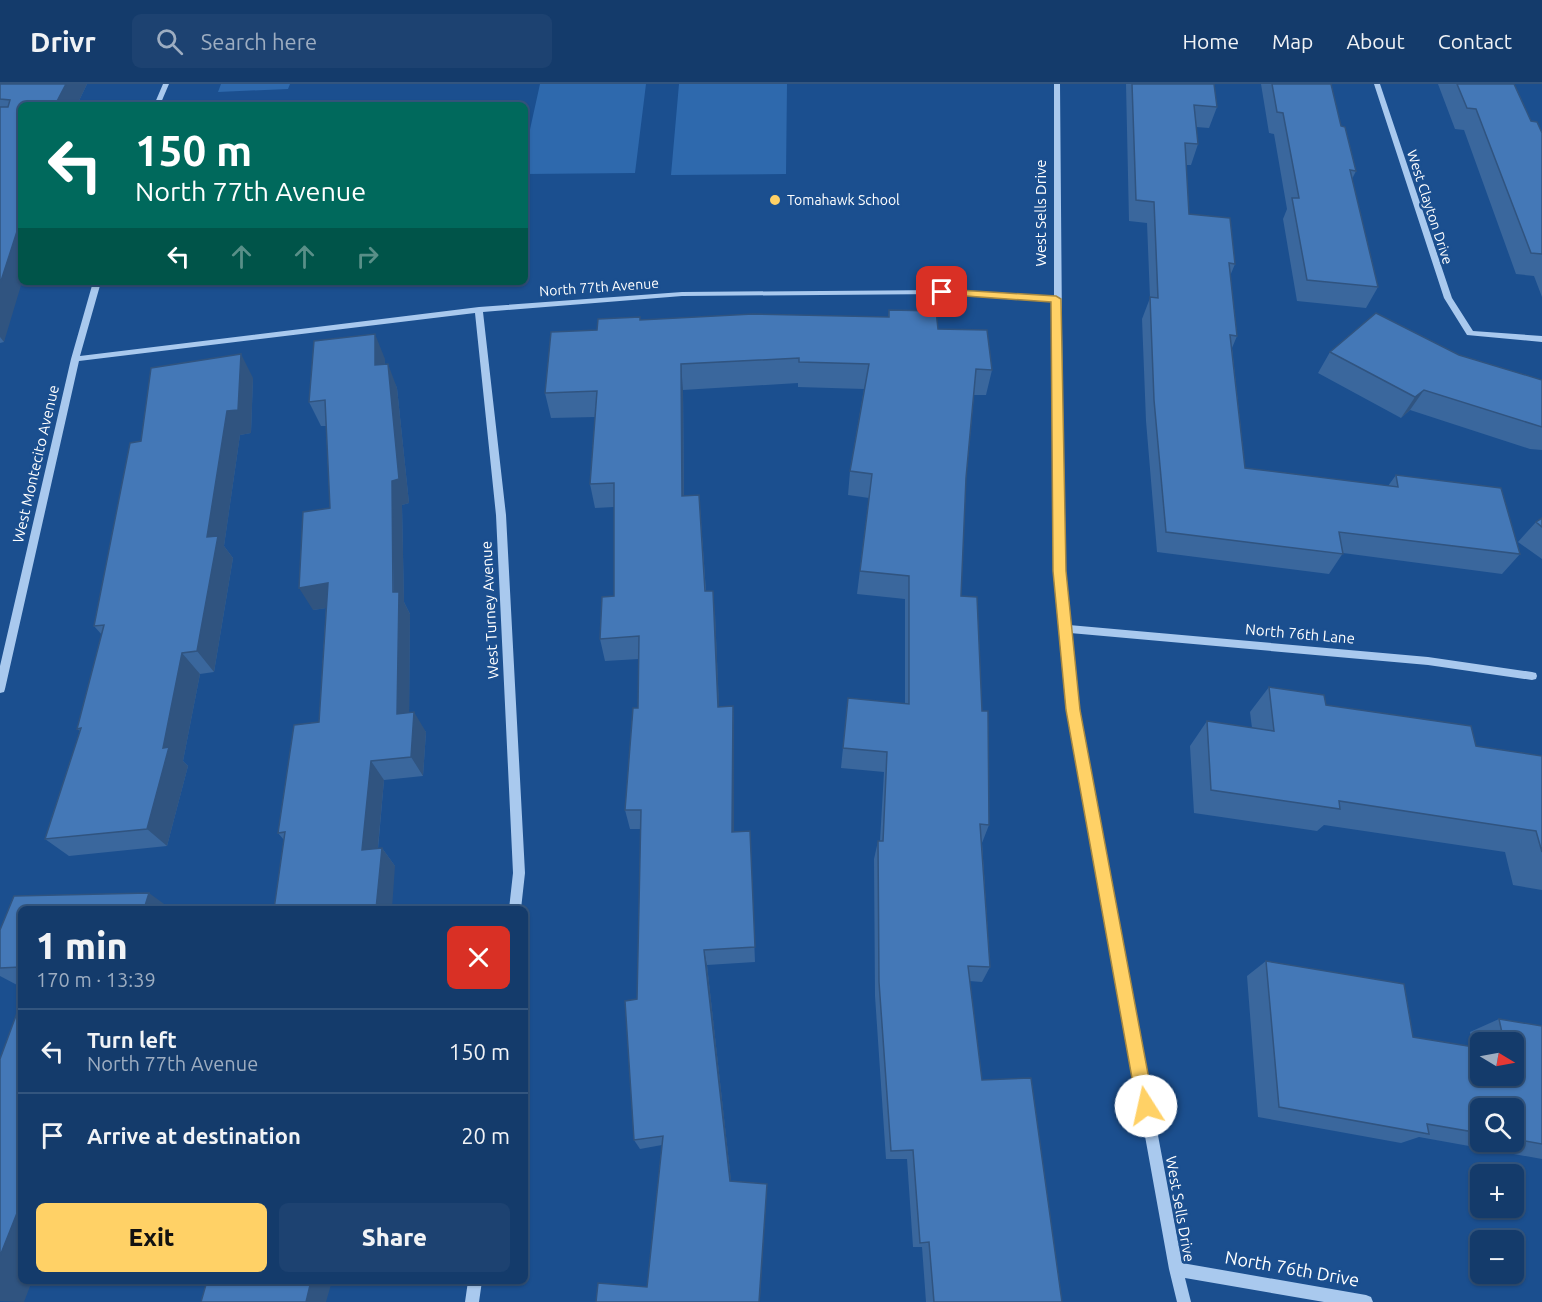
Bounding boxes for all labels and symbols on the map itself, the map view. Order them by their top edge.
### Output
street label: West Clayton Drive [1404,148,1456,266]
street label: West Sells Drive [1032,159,1049,267]
place label: Tomahawk School [787,192,900,208]
marker: Tomahawk School [768,193,782,207]
pin [916,266,967,317]
street label: North 77th Avenue [539,275,659,299]
street label: West Montecito Avenue [9,383,62,544]
street label: West Turney Avenue [477,541,502,679]
street label: North 76th Lane [1244,620,1356,647]
north arrow [1470,1032,1524,1086]
position arrow [1114,1074,1178,1138]
street label: West Sells Drive [1163,1155,1198,1263]
street label: North 76th Drive [1223,1246,1361,1290]

